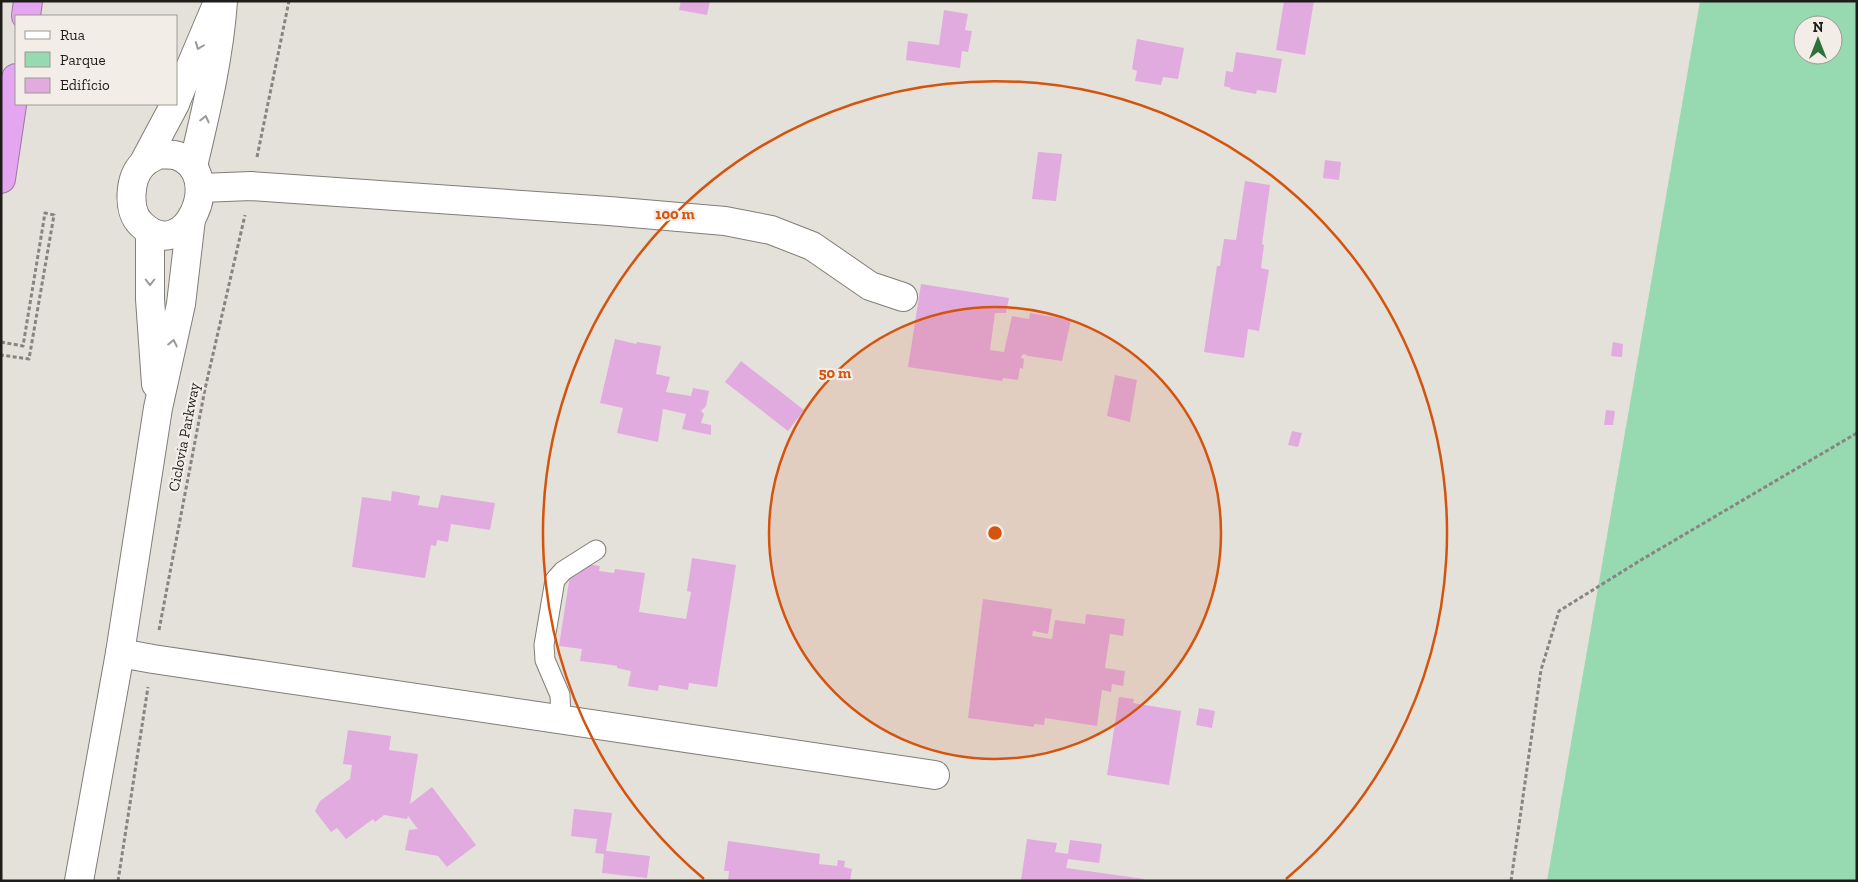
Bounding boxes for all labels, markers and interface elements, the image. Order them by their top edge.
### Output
legend [15,15,178,105]
north arrow [1793,15,1843,65]
text: N [1813,19,1824,36]
text: Rua [60,26,85,44]
one-way arrow [195,41,205,50]
text: Parque [60,51,106,69]
text: Edifício [60,76,110,94]
one-way arrow [199,114,210,123]
text: 100 m [655,205,695,223]
one-way arrow [145,278,155,286]
one-way arrow [167,339,178,348]
text: 50 m [819,364,851,382]
street label: Ciclovia Parkway [165,381,203,493]
centre of rings [986,524,1004,542]

